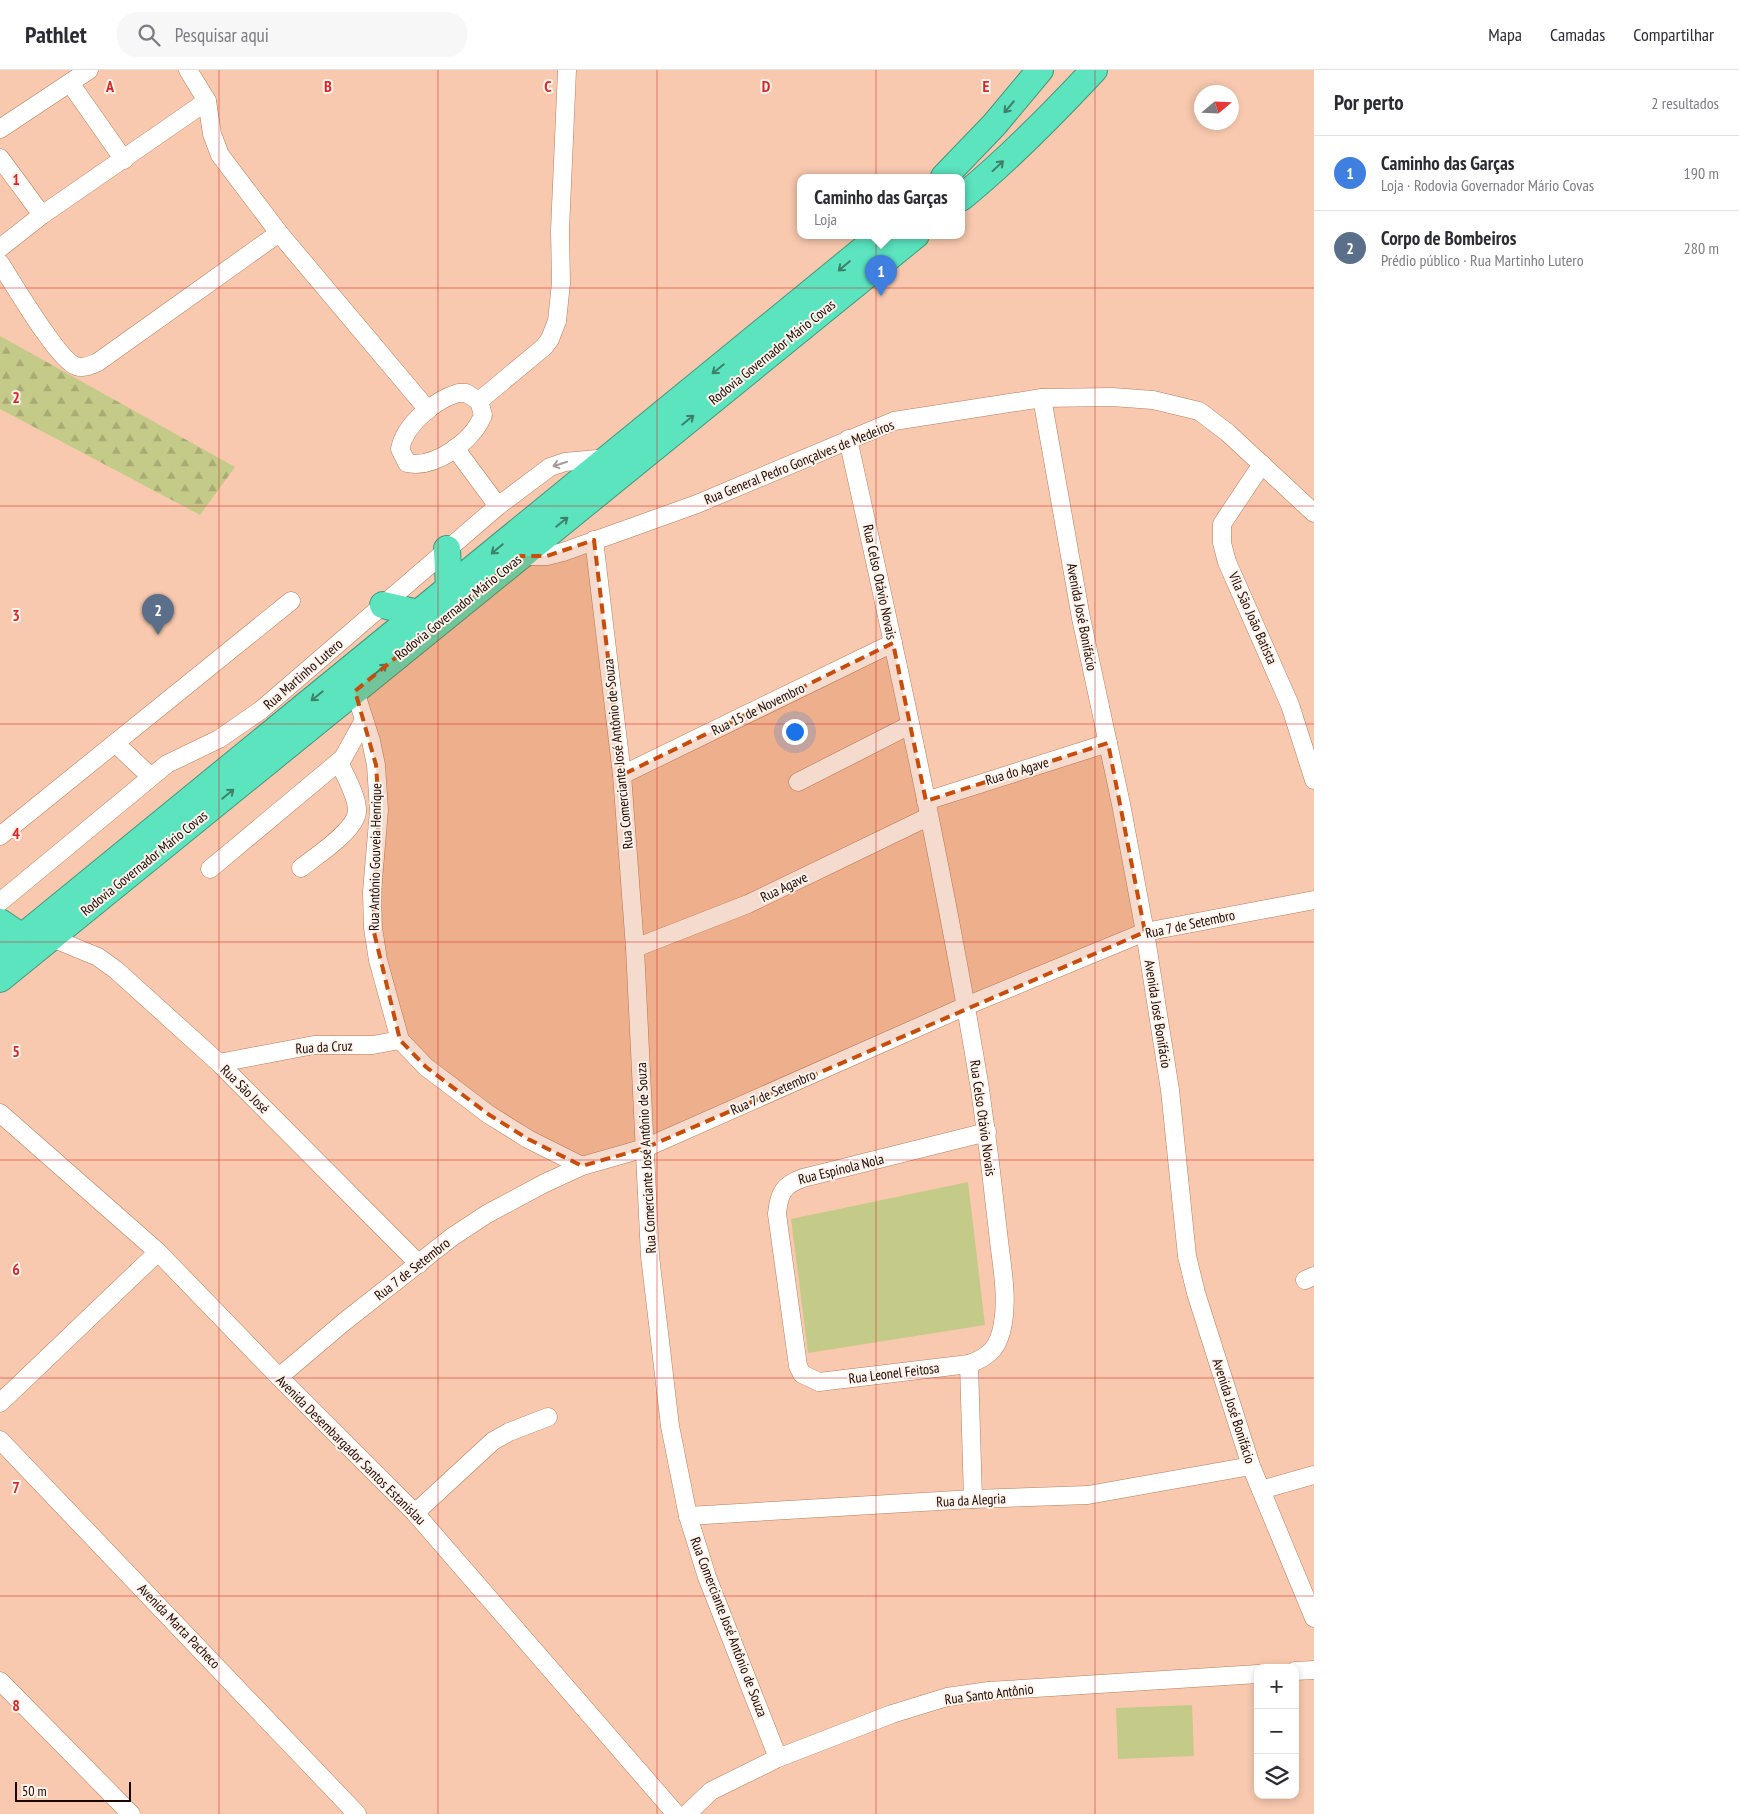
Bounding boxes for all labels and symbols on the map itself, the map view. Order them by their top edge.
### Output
text: A [105,76,115,96]
text: B [324,76,332,96]
text: C [544,76,552,96]
text: D [762,76,771,96]
text: E [983,76,990,96]
north arrow [1194,85,1239,130]
one-way arrow [1003,101,1014,114]
one-way arrow [992,160,1004,172]
text: 1 [12,169,20,189]
pin: 1 [865,255,897,296]
one-way arrow [838,261,851,272]
street label: Rodovia Governador Mário Covas [705,295,839,409]
one-way arrow [712,364,725,375]
text: 2 [12,387,20,407]
one-way arrow [681,415,694,426]
street label: Rua General Pedro Gonçalves de Medeiros [701,416,897,508]
one-way arrow [552,460,568,470]
one-way arrow [555,517,568,528]
street label: Rua Celso Otávio Novais [859,523,901,641]
one-way arrow [491,544,504,555]
street label: Rodovia Governador Mário Covas [391,550,525,664]
street label: Avenida José Bonifácio [1063,562,1101,672]
street label: Vila São João Batista [1224,568,1281,667]
pin: 2 [142,594,174,635]
text: 3 [12,605,20,625]
street label: Rua Martinho Lutero [260,635,346,713]
street label: Rua Comerciante José Antônio de Souza [599,658,637,850]
one-way arrow [375,664,388,675]
street label: Rua 15 de Novembro [708,679,808,739]
one-way arrow [311,691,324,702]
your location [782,719,808,745]
street label: Rua do Agave [983,753,1051,789]
street label: Rua Antônio Gouveia Henrique [365,783,385,931]
one-way arrow [221,788,234,799]
street label: Rodovia Governador Mário Covas [77,806,211,920]
text: 4 [12,823,20,843]
street label: Rua Agave [757,868,811,906]
street label: Rua 7 de Setembro [1144,906,1236,942]
street label: Avenida José Bonifácio [1141,959,1175,1069]
street label: Rua da Cruz [295,1037,353,1057]
text: 5 [12,1041,20,1061]
street label: Rua Celso Otávio Novais [966,1059,1000,1177]
street label: Rua São José [217,1061,273,1117]
street label: Rua Comerciante José Antônio de Souza [632,1062,660,1254]
street label: Rua 7 de Setembro [728,1065,818,1119]
street label: Rua Espínola Nola [796,1150,886,1188]
street label: Rua 7 de Setembro [371,1234,453,1304]
text: 6 [12,1259,20,1279]
street label: Avenida José Bonifácio [1209,1356,1259,1466]
street label: Rua Leonel Feitosa [848,1359,940,1387]
street label: Avenida Desembargador Santos Estanislau [272,1371,430,1529]
text: 7 [12,1477,20,1497]
street label: Rua da Alegria [936,1489,1006,1511]
street label: Rua Comerciante José Antônio de Souza [686,1534,772,1720]
street label: Avenida Marta Pacheco [134,1580,224,1672]
street label: Rua Santo Antônio [944,1680,1034,1708]
text: 8 [12,1695,20,1715]
scale bar [15,1779,131,1802]

